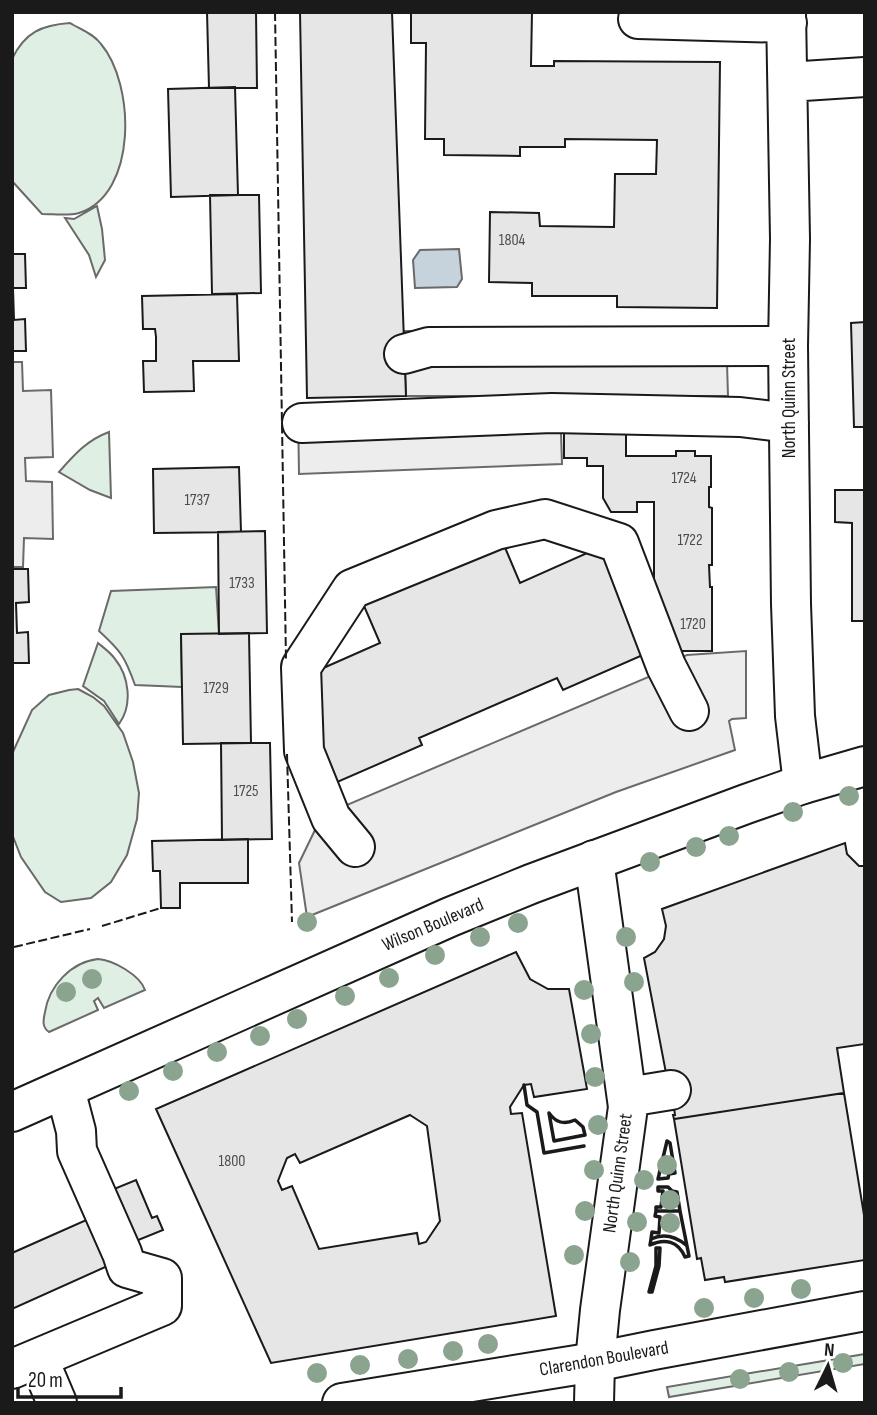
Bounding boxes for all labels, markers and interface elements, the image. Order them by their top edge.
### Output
house number: 1804 [499,231,526,250]
street label: North Quinn Street [778,338,801,458]
house number: 1724 [671,469,697,488]
house number: 1737 [184,491,210,510]
house number: 1722 [677,531,703,550]
house number: 1733 [229,574,255,593]
house number: 1720 [680,615,706,634]
house number: 1729 [203,679,229,698]
house number: 1725 [234,782,258,801]
street label: Wilson Boulevard [379,893,487,957]
street label: North Quinn Street [598,1112,638,1234]
house number: 1800 [219,1152,245,1171]
north arrow [793,1331,863,1401]
street label: Clarendon Boulevard [538,1336,670,1382]
text: N [823,1339,835,1362]
scale bar [18,1356,121,1400]
text: 20 m [28,1368,63,1393]

